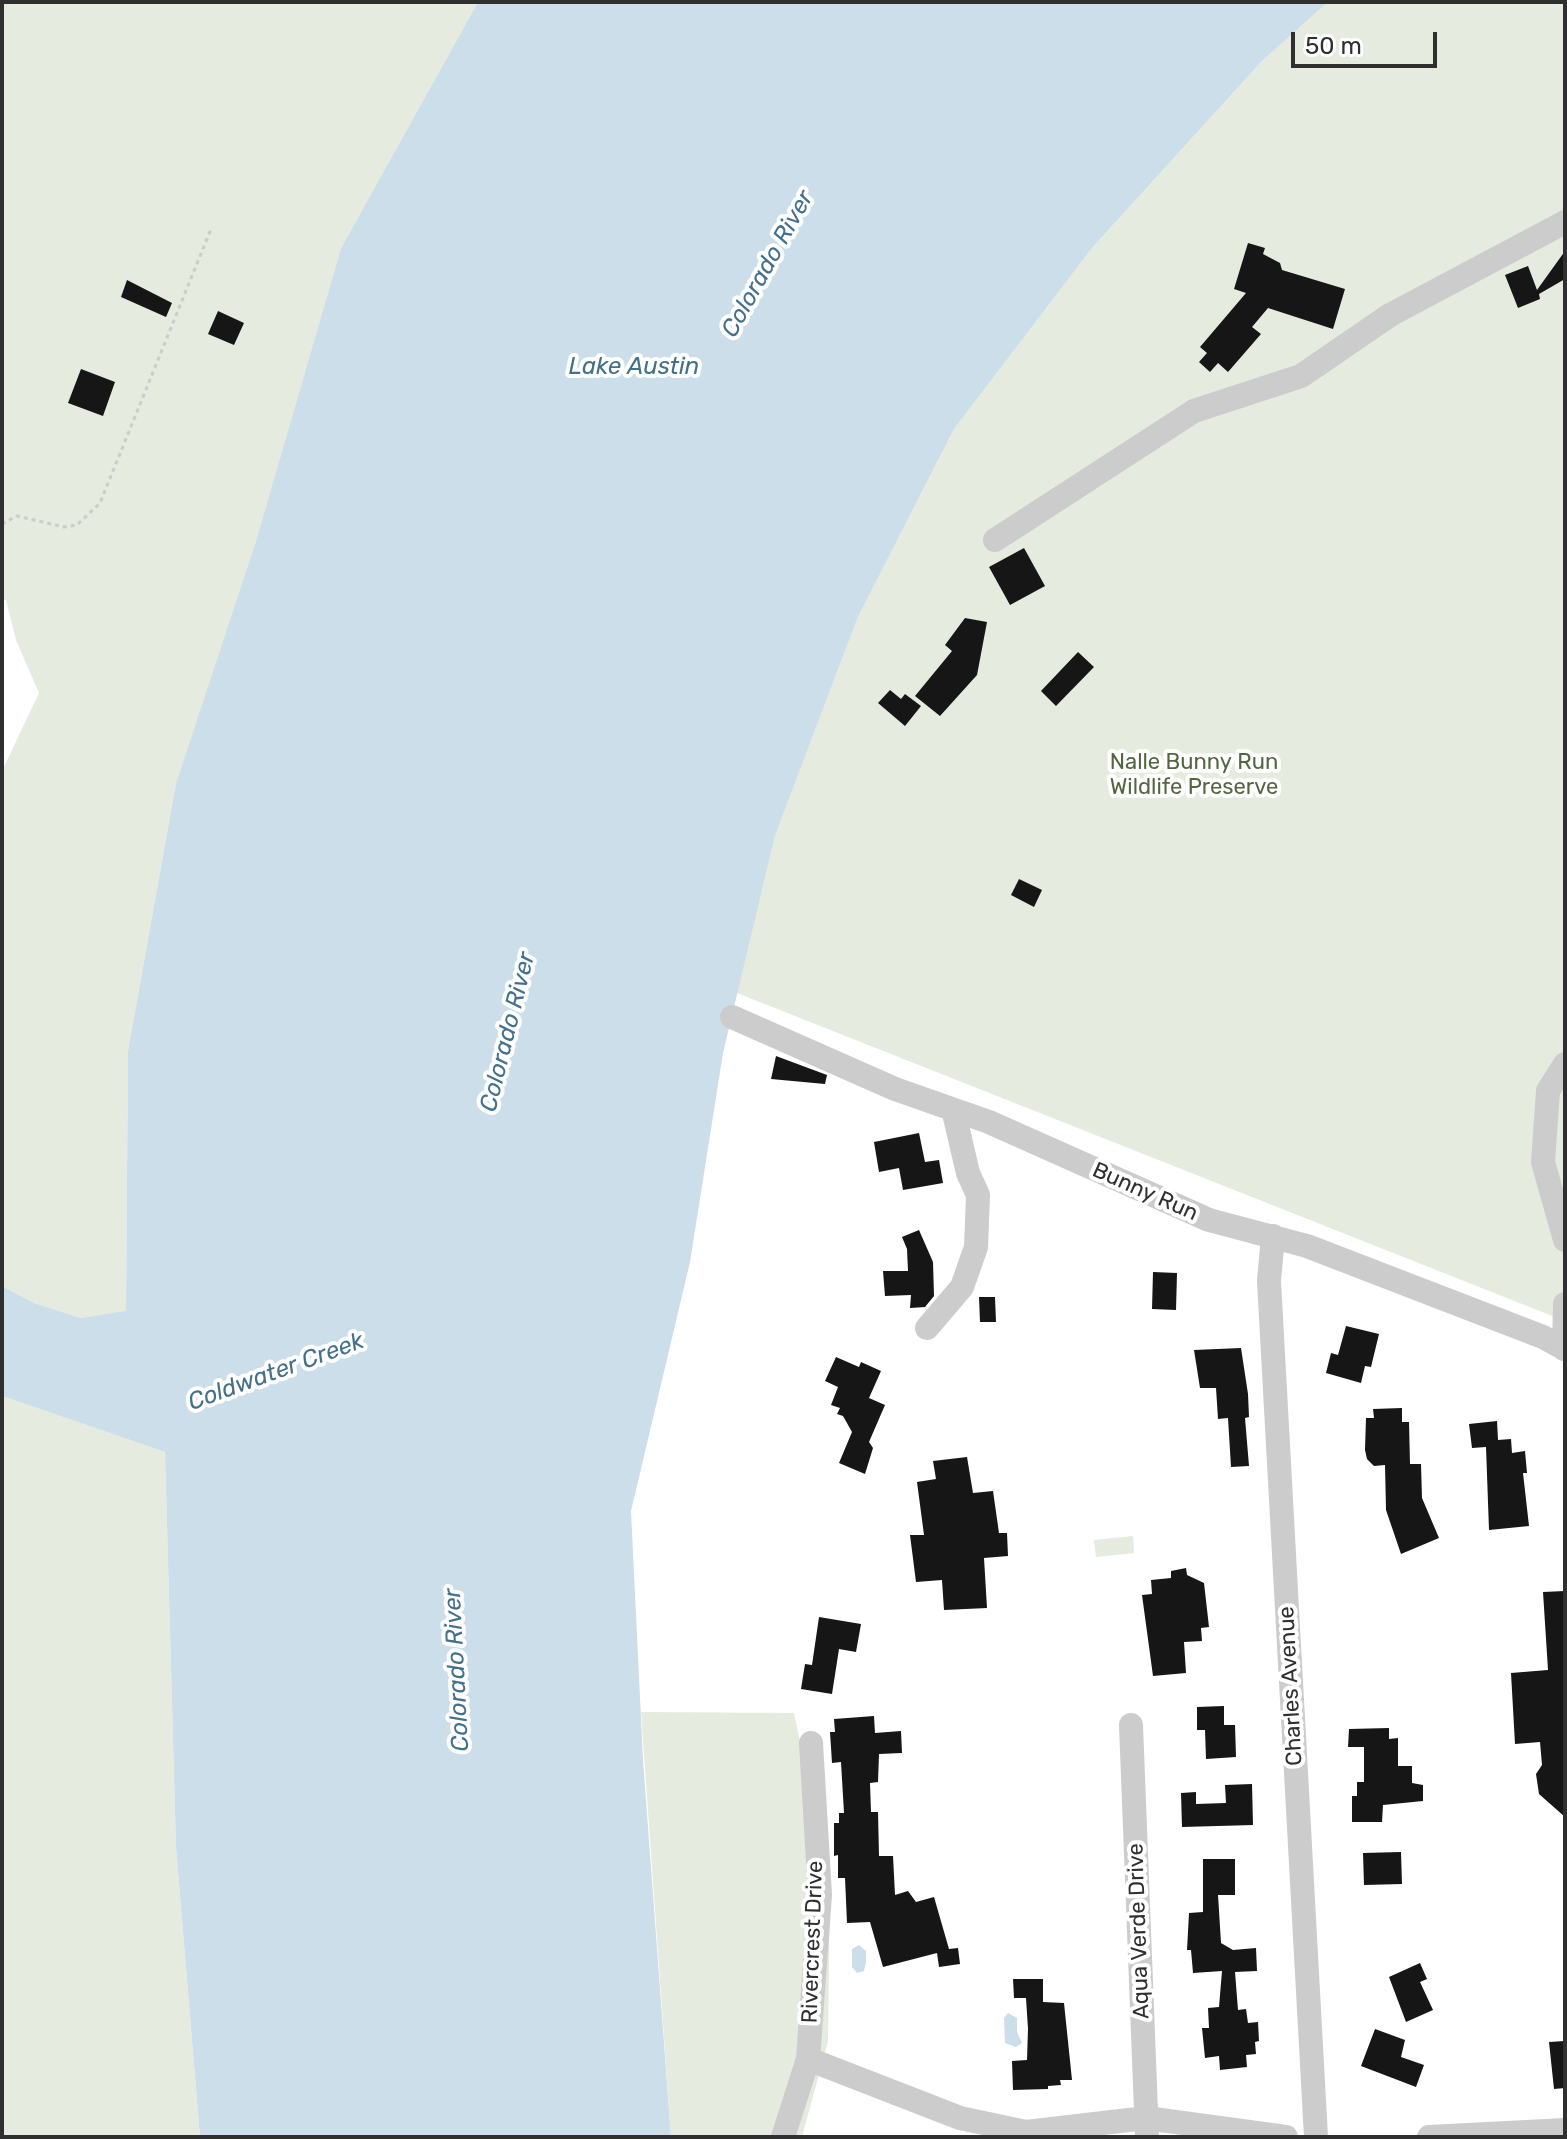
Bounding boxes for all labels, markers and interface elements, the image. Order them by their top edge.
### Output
scale bar [1295,16,1441,66]
text: 50 m [1305,32,1362,60]
water label: Colorado River [716,186,820,342]
water label: Lake Austin [569,353,699,381]
park label: Nalle Bunny Run Wildlife Preserve [1110,750,1278,802]
water label: Colorado River [474,949,542,1115]
street label: Bunny Run [1088,1157,1202,1227]
water label: Coldwater Creek [184,1327,368,1417]
water label: Colorado River [438,1588,476,1752]
street label: Charles Avenue [1274,1605,1308,1767]
street label: Aqua Verde Drive [1123,1843,1155,2019]
street label: Rivercrest Drive [797,1860,829,2024]

